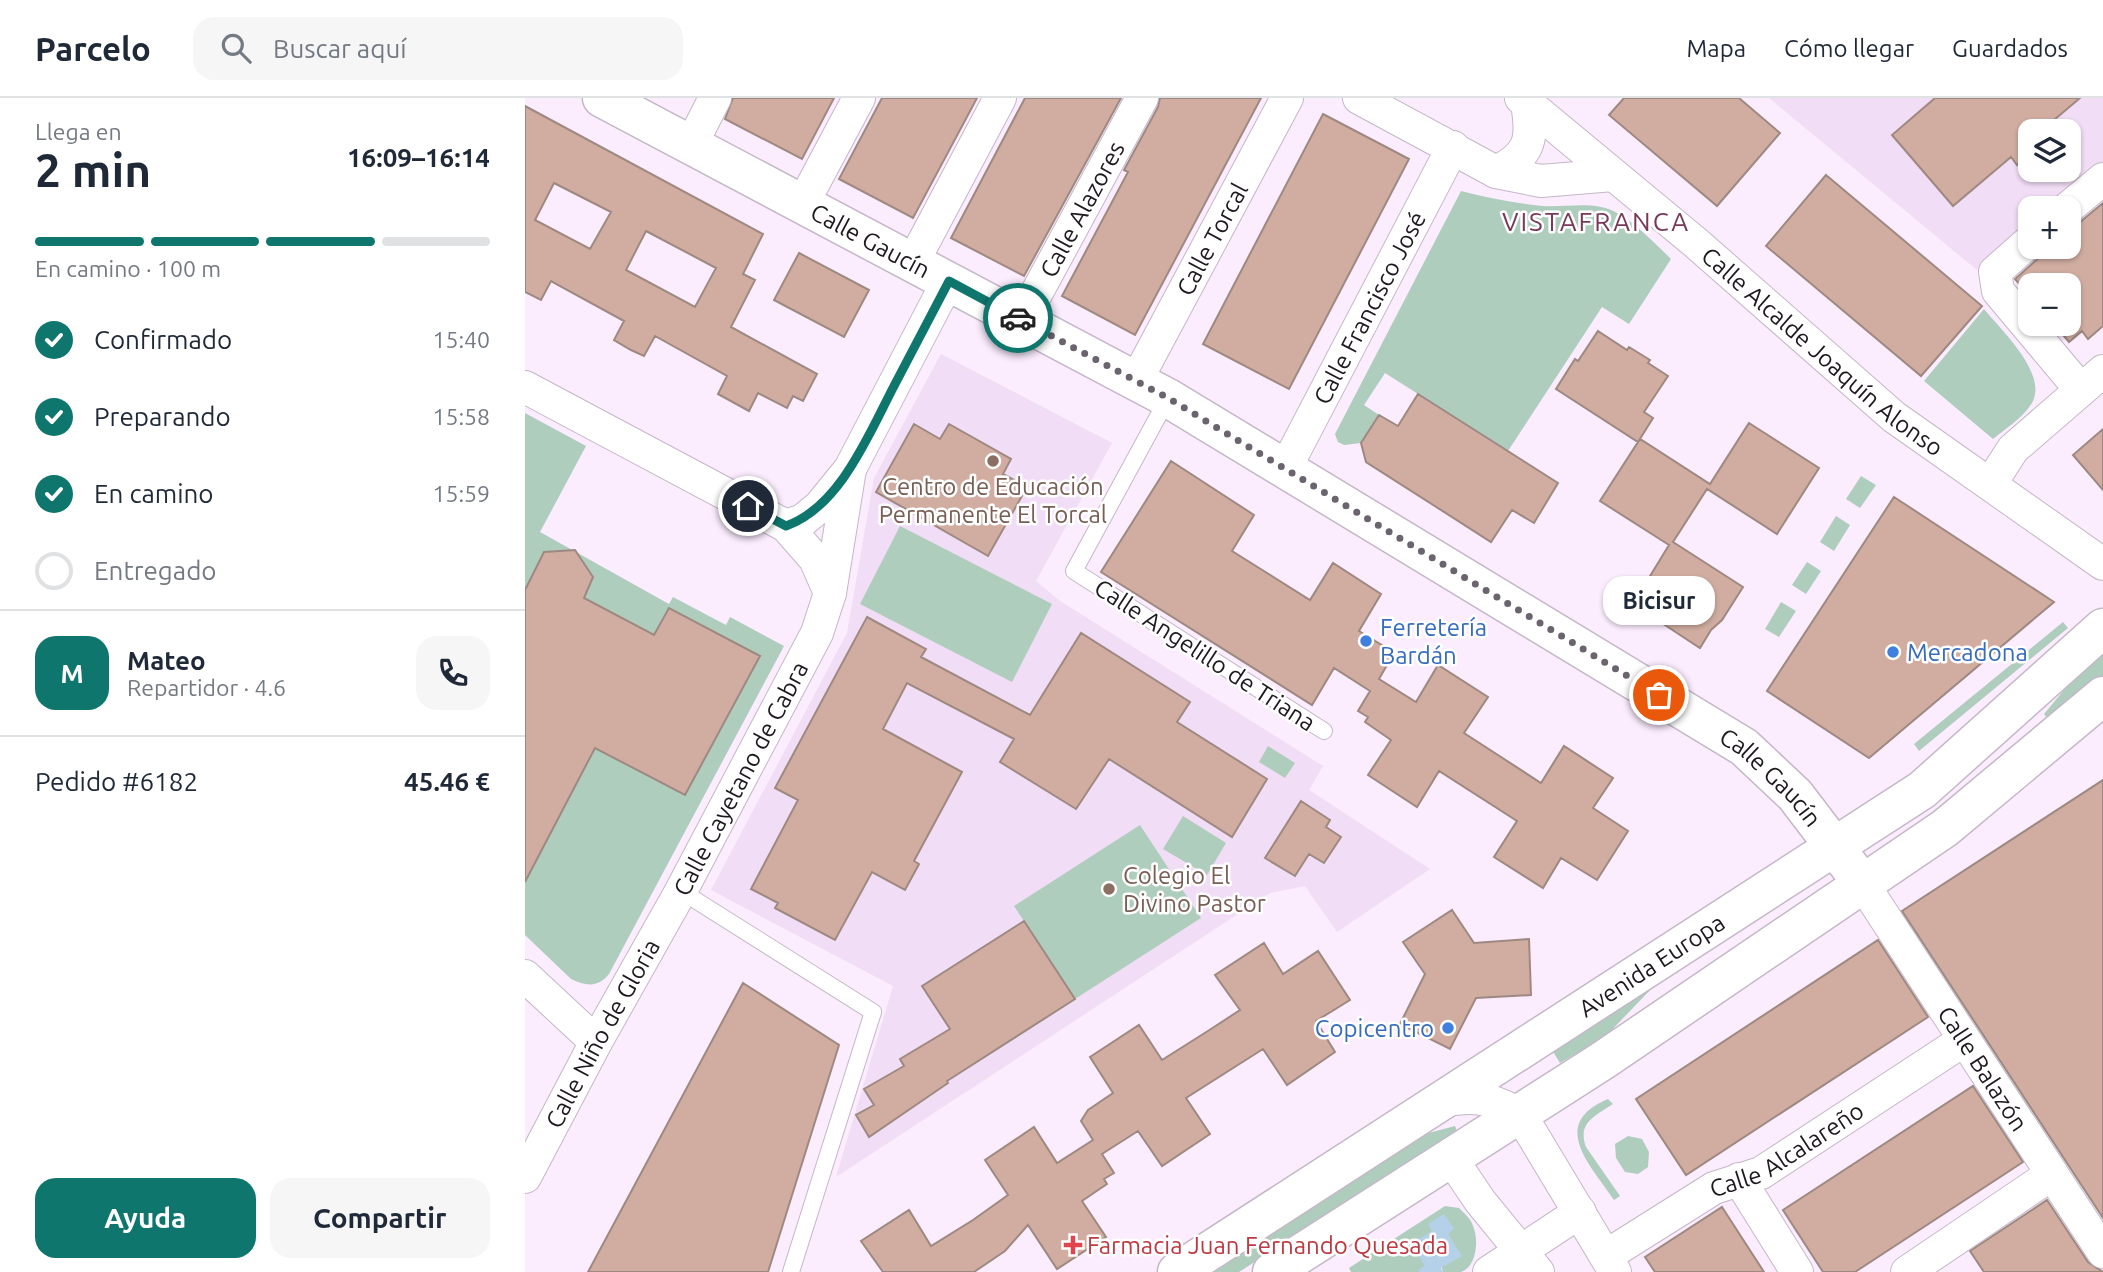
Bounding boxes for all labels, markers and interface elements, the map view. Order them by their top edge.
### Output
search box [193,17,683,80]
icon: search [217,29,255,67]
text: Parcelo [35,30,151,67]
text: Buscar aquí [273,34,407,63]
text: Mapa [1686,35,1746,62]
text: Cómo llegar [1784,35,1914,62]
text: Guardados [1952,35,2068,62]
text: Llega en [35,119,122,144]
map controls [2018,119,2081,336]
button: layers [2018,119,2081,182]
street label: Calle Alazores [1034,137,1130,282]
text: 16:09–16:14 [347,143,490,172]
text: 2 min [35,144,151,196]
street label: Calle Torcal [1171,178,1253,300]
button: + [2018,196,2081,259]
street label: Calle Gaucín [806,198,935,283]
street label: Calle Francisco José [1308,207,1431,408]
district label: VISTAFRANCA [1502,207,1690,236]
street label: Calle Alcalde Joaquín Alonso [1697,241,1949,461]
text: En camino · 100 m [35,256,221,281]
button: − [2018,273,2081,336]
courier [983,283,1053,353]
icon: car [999,299,1037,337]
icon: check [35,321,73,359]
text: Confirmado [94,325,232,354]
text: 15:40 [432,327,490,352]
icon: check [35,398,73,436]
text: Preparando [94,402,231,431]
text: 15:58 [432,404,490,429]
marker: Centro de Educación Permanente El Torcal [985,453,1001,469]
place label: Centro de Educación Permanente El Torcal [879,473,1107,528]
icon: check [35,475,73,513]
pin [718,476,778,536]
text: En camino [94,479,214,508]
text: 15:59 [432,481,490,506]
icon: home [729,487,767,525]
text: Entregado [94,556,217,585]
street label: Calle Angelillo de Triana [1090,574,1320,736]
callout: Bicisur [1603,576,1715,625]
text: Bicisur [1622,588,1696,613]
place label: Ferretería Bardán [1380,614,1487,669]
marker: Ferretería Bardán [1358,633,1374,649]
button: phone [416,636,490,710]
place label: Mercadona [1907,639,2028,666]
marker: Mercadona [1885,644,1901,660]
text: Mateo [127,646,206,675]
street label: Calle Cayetano de Cabra [668,657,813,900]
text: M [60,659,84,688]
pin [1629,665,1689,725]
text: Repartidor · 4.6 [127,675,286,700]
icon: bag [1640,676,1678,714]
street label: Calle Gaucín [1715,722,1827,831]
text: Pedido #6182 [35,767,198,796]
text: 45.46 € [404,767,490,796]
place label: Colegio El Divino Pastor [1123,862,1266,917]
marker: Colegio El Divino Pastor [1101,881,1117,897]
street label: Avenida Europa [1573,908,1729,1022]
street label: Calle Niño de Gloria [540,934,665,1132]
street label: Calle Balazón [1933,1001,2034,1136]
place label: Copicentro [1315,1015,1434,1042]
marker: Copicentro [1440,1020,1456,1036]
street label: Calle Alcalareño [1706,1096,1868,1202]
button: Ayuda [35,1178,256,1258]
button: Compartir [270,1178,490,1258]
place label: Farmacia Juan Fernando Quesada [1087,1232,1448,1259]
marker: Farmacia Juan Fernando Quesada [1065,1237,1081,1253]

